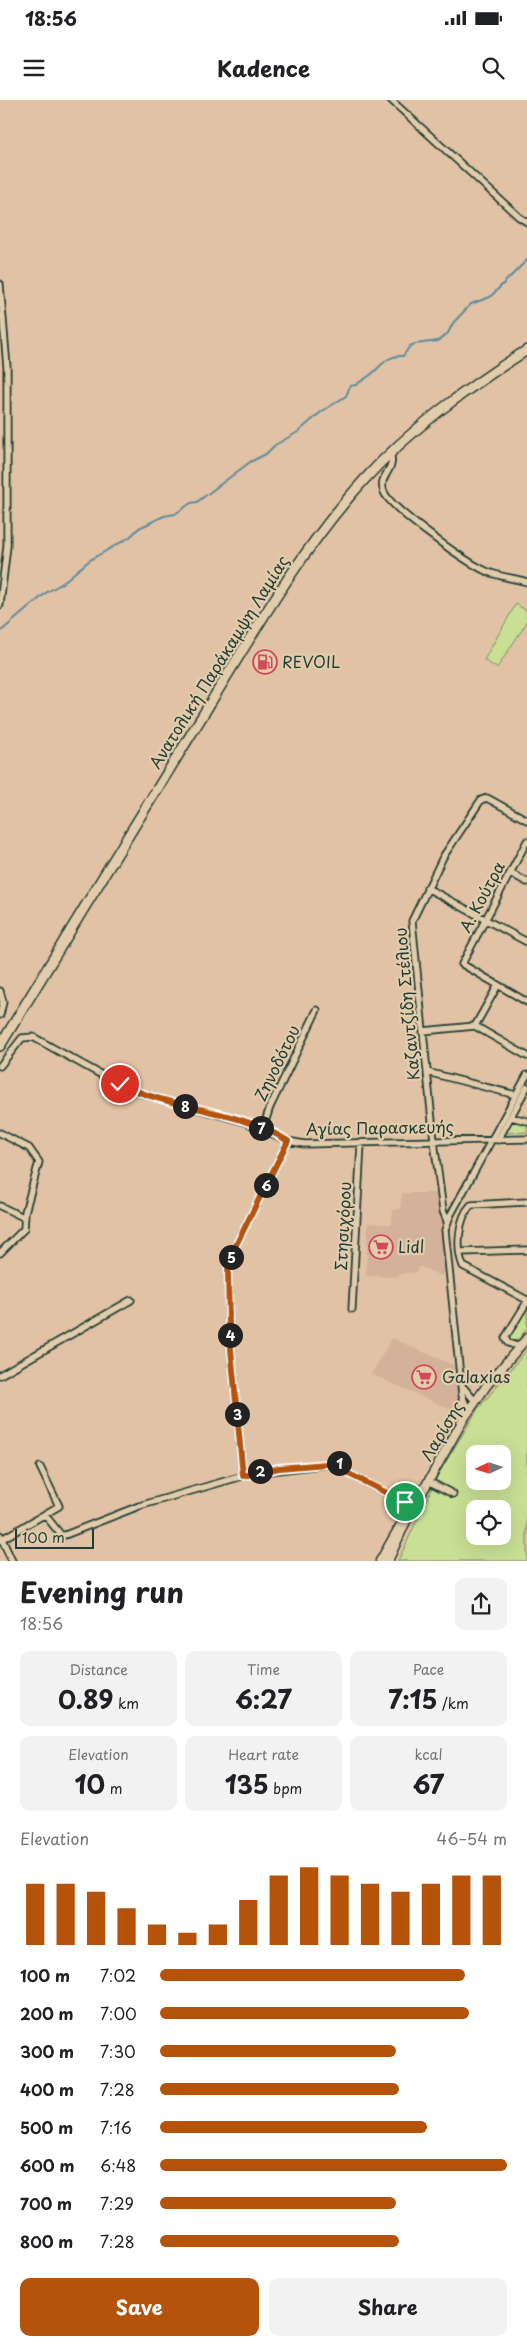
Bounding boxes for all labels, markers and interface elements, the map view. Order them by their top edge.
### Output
text: 18:56 [25,4,77,32]
text: Kadence [217,51,310,84]
icon: menu [20,54,48,82]
icon: search [479,54,507,82]
street label: Ανατολική Παράκαμψη Λαμίας [142,550,294,773]
fuel station icon: REVOIL [252,649,278,675]
place label: REVOIL [282,649,340,673]
street label: Α. Κούτρα [452,856,510,936]
street label: Καζαντζίδη Στέλιου [387,927,425,1081]
street label: Ζηνοδότου [247,1020,305,1105]
pin [99,1063,141,1105]
icon: check [106,1070,134,1098]
pin: 8 [172,1094,198,1118]
text: 8 [181,1096,190,1117]
street label: Αγίας Παρασκευής [306,1114,454,1140]
pin: 7 [248,1116,274,1140]
text: 7 [257,1118,266,1139]
pin: 6 [254,1172,278,1198]
text: 6 [262,1175,271,1196]
street label: Στησιχόρου [328,1181,356,1271]
supermarket icon: Lidl [368,1234,394,1260]
place label: Lidl [398,1234,424,1258]
pin: 5 [218,1244,244,1270]
text: 5 [227,1247,236,1268]
pin: 4 [218,1322,242,1348]
text: 4 [226,1325,235,1346]
supermarket icon: Galaxias [411,1364,437,1390]
place label: Galaxias [442,1364,510,1388]
street label: Λαρίσης [414,1396,468,1465]
pin: 3 [224,1402,250,1426]
text: 3 [233,1404,242,1425]
north arrow [466,1445,511,1490]
map controls [466,1445,511,1545]
pin: 1 [326,1450,352,1476]
text: 1 [336,1453,343,1474]
pin: 2 [248,1458,272,1484]
text: 2 [256,1461,265,1482]
pin [384,1481,426,1523]
icon: arrive [391,1488,419,1516]
button: locate [466,1500,511,1545]
scale bar [15,1526,94,1549]
text: 100 m [22,1527,65,1548]
text: Evening run [20,1570,184,1613]
button: share [455,1578,507,1630]
text: 18:56 [20,1611,63,1635]
text: Distance [69,1659,128,1680]
text: Time [247,1659,280,1680]
text: Pace [413,1659,444,1680]
text: 0.89 [58,1680,113,1718]
text: 6:27 [235,1680,292,1718]
text: 7:15 [388,1680,437,1718]
text: km [113,1693,139,1714]
text: /km [437,1693,469,1714]
text: Elevation [68,1744,129,1765]
text: Heart rate [228,1744,299,1765]
text: kcal [415,1744,442,1765]
text: 10 [75,1765,105,1803]
text: 135 [225,1765,269,1803]
text: 67 [413,1765,444,1803]
text: m [105,1778,122,1799]
text: bpm [269,1778,302,1799]
text: Elevation [20,1826,89,1850]
text: 46–54 m [437,1826,507,1850]
text: 100 m [20,1963,70,1987]
text: 7:02 [100,1963,136,1987]
text: 200 m [20,2001,74,2025]
text: 7:00 [100,2001,137,2025]
text: 300 m [20,2039,74,2063]
text: 7:30 [100,2039,136,2063]
text: 400 m [20,2077,74,2101]
text: 7:28 [100,2077,135,2101]
text: 500 m [20,2115,73,2139]
text: 7:16 [100,2115,132,2139]
text: 600 m [20,2153,74,2177]
text: 6:48 [100,2153,136,2177]
text: 700 m [20,2191,72,2215]
text: 7:29 [100,2191,134,2215]
text: 800 m [20,2229,73,2253]
text: 7:28 [100,2229,135,2253]
button: Save [20,2278,259,2336]
button: Share [269,2278,507,2336]

